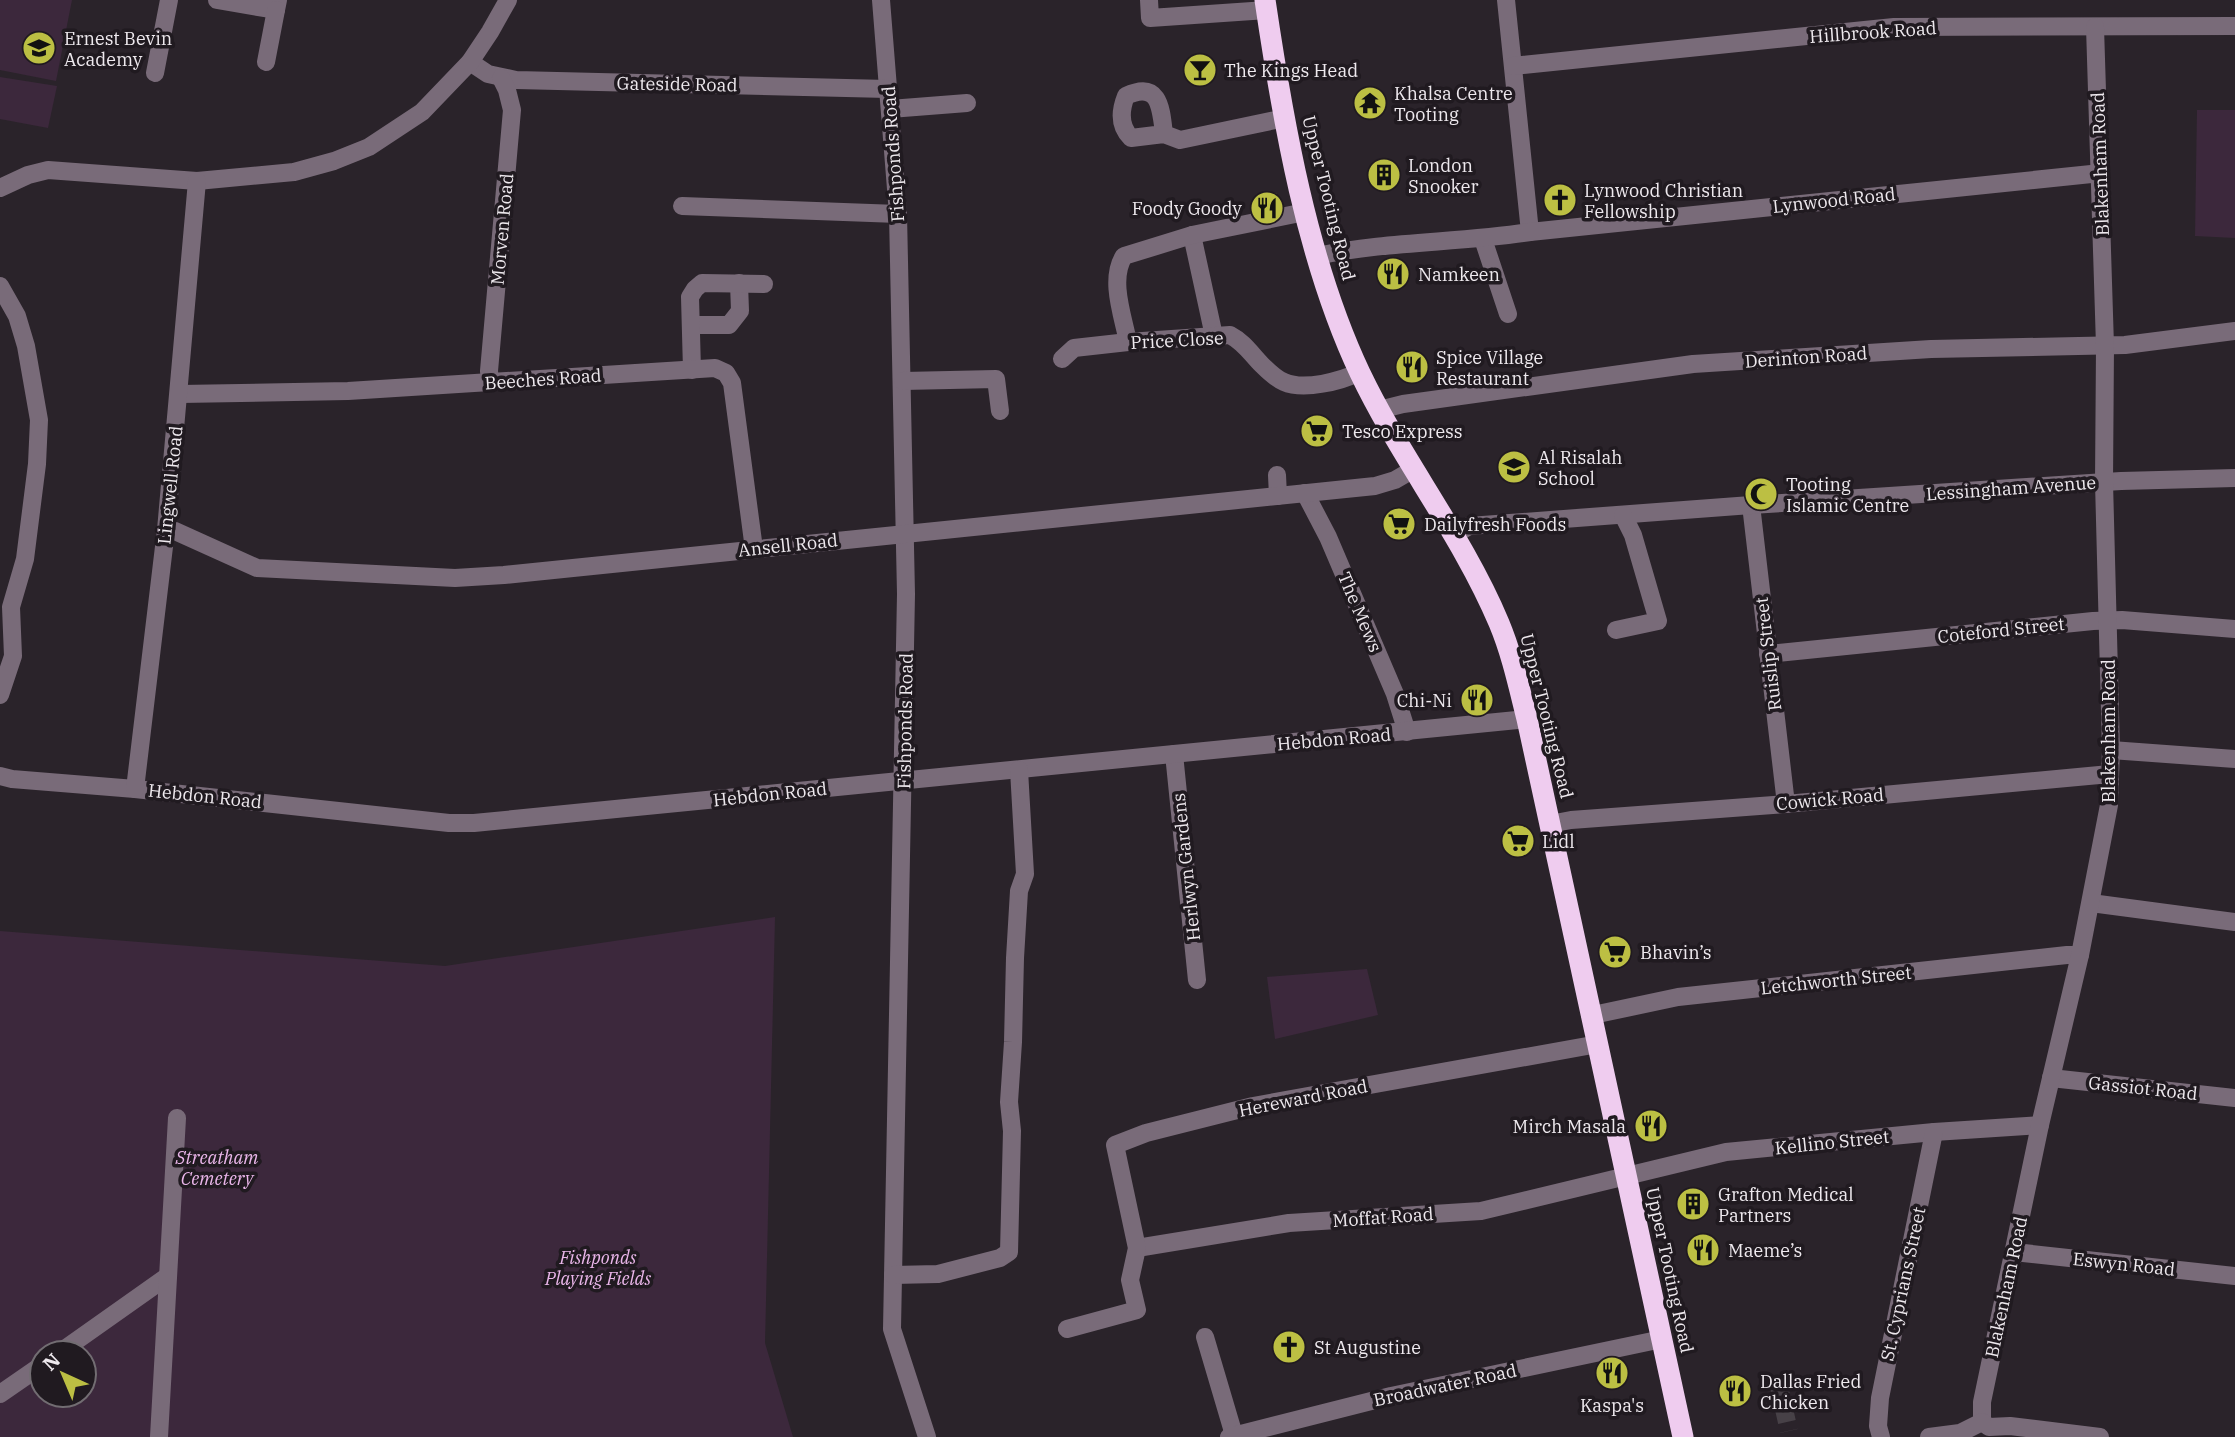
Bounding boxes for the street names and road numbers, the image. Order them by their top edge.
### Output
street label: Hillbrook Road [1809,16,1937,48]
street label: Gateside Road [616,71,738,97]
street label: Fishponds Road [877,85,909,223]
street label: Blakenham Road [2086,92,2114,236]
street label: Upper Tooting Road [1297,113,1361,283]
street label: Morven Road [486,172,518,286]
street label: Lynwood Road [1771,182,1897,218]
street label: Price Close [1130,326,1224,354]
street label: Derinton Road [1744,341,1868,373]
street label: Beeches Road [484,363,602,395]
street label: Lingwell Road [152,425,188,545]
street label: Lessingham Avenue [1925,471,2097,505]
street label: Ansell Road [737,528,839,562]
street label: The Mews [1333,568,1387,656]
street label: Ruislip Street [1750,596,1786,712]
street label: Coteford Street [1936,612,2066,648]
street label: Upper Tooting Road [1515,631,1579,801]
street label: Fishponds Road [892,653,918,789]
street label: Blakenham Road [2097,659,2120,803]
street label: Hebdon Road [1276,723,1392,755]
street label: Hebdon Road [712,777,828,811]
street label: Hebdon Road [147,779,263,813]
street label: Cowick Road [1775,783,1885,815]
street label: Herlwyn Gardens [1167,792,1205,942]
street label: Letchworth Street [1759,961,1913,999]
street label: Gassiot Road [2087,1071,2199,1105]
street label: Hereward Road [1236,1074,1370,1122]
street label: Kellino Street [1774,1125,1890,1159]
street label: Upper Tooting Road [1641,1185,1699,1355]
street label: Moffat Road [1332,1202,1434,1232]
street label: St. Cyprians Street [1875,1205,1931,1363]
street label: Blakenham Road [1980,1214,2032,1360]
street label: Eswyn Road [2072,1247,2176,1281]
street label: Broadwater Road [1371,1359,1519,1411]

